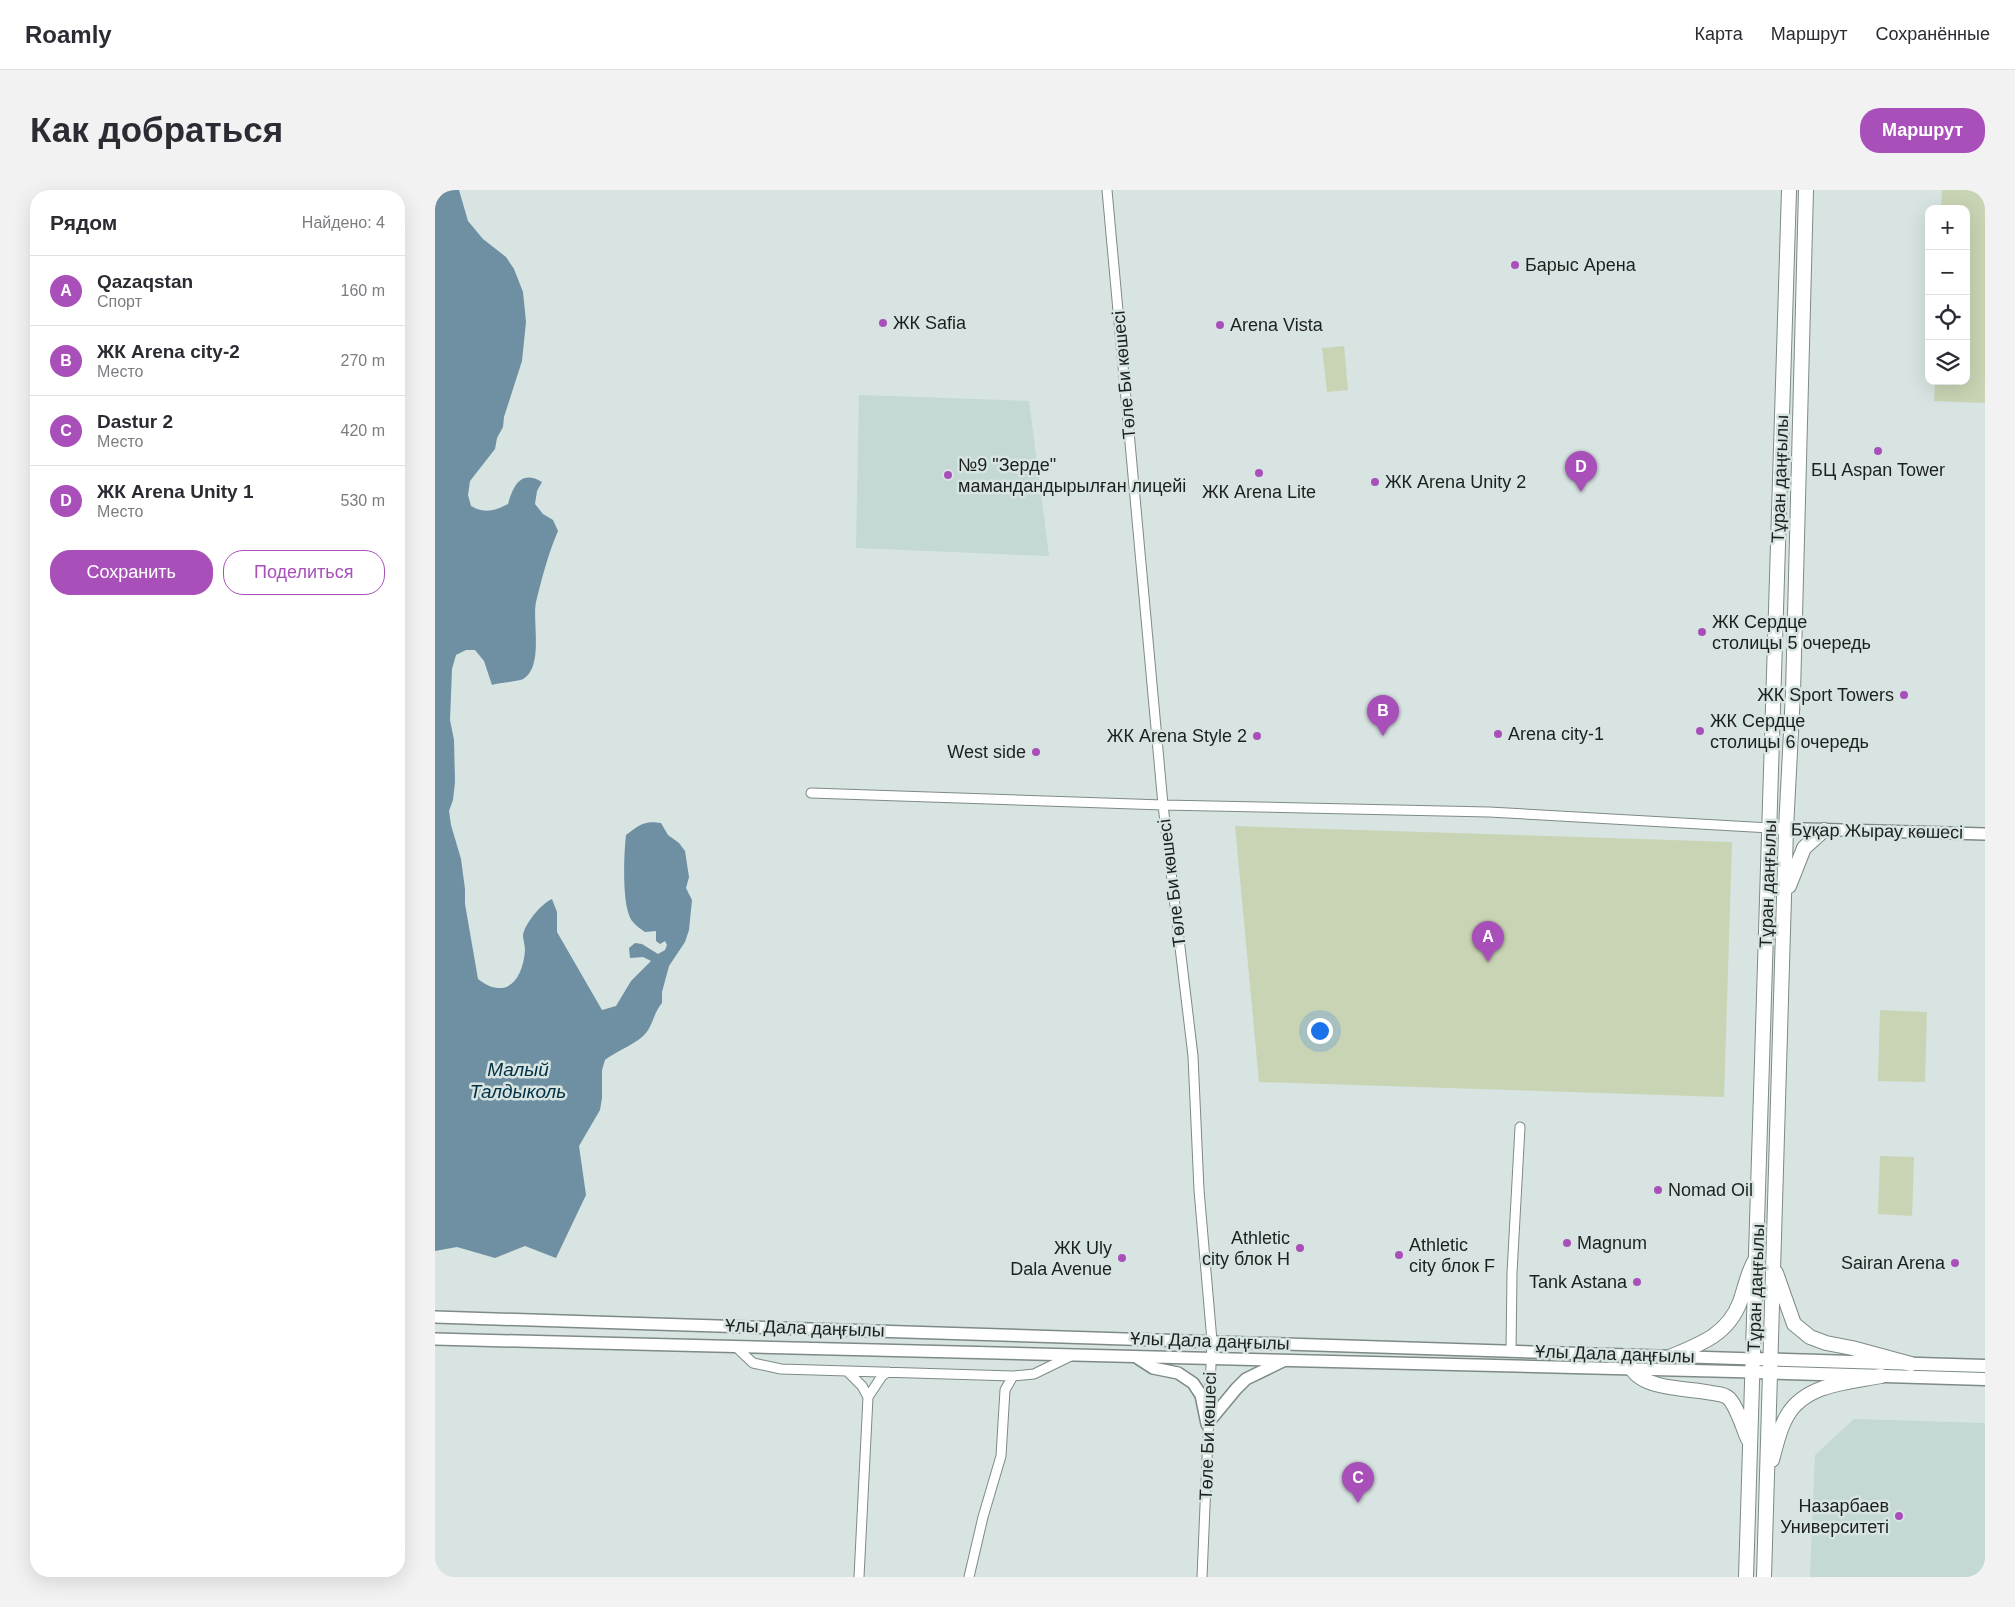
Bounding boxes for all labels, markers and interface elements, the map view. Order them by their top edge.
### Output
text: Roamly [25,21,112,48]
text: Карта [1695,24,1743,44]
text: Маршрут [1771,24,1847,44]
text: Сохранённые [1875,24,1990,44]
button: Маршрут [1860,108,1985,153]
text: Как добраться [30,110,283,149]
map controls [1925,205,1970,385]
button: + [1925,205,1970,250]
text: Рядом [50,211,117,234]
text: Найдено: 4 [302,214,385,231]
button: − [1925,250,1970,295]
place label: Барыс Арена [1525,255,1637,275]
marker: Барыс Арена [1509,259,1521,271]
text: Qazaqstan [97,271,193,292]
text: A [60,282,72,299]
text: 160 m [341,282,385,299]
text: Спорт [97,293,142,310]
button: locate [1925,295,1970,340]
street label: Төле Би көшесі [1108,310,1140,440]
place label: ЖК Safia [893,313,967,333]
place label: Arena Vista [1230,315,1324,335]
marker: ЖК Safia [877,317,889,329]
marker: Arena Vista [1214,319,1226,331]
button: layers [1925,340,1970,385]
text: ЖК Arena city-2 [97,341,240,362]
text: B [60,352,72,369]
text: 270 m [341,352,385,369]
text: Место [97,363,143,380]
text: Dastur 2 [97,411,173,432]
street label: Тұран даңғылы [1768,415,1792,543]
text: C [60,422,72,439]
text: 420 m [341,422,385,439]
text: Место [97,433,143,450]
marker: БЦ Aspan Tower [1872,445,1884,457]
pin: D [1565,451,1597,492]
place label: №9 "Зерде" мамандандырылған лицейі [958,455,1186,496]
place label: БЦ Aspan Tower [1811,460,1945,480]
marker: ЖК Arena Lite [1253,467,1265,479]
marker: №9 "Зерде" мамандандырылған лицейі [942,469,954,481]
place label: ЖК Arena Unity 2 [1385,472,1526,492]
marker: ЖК Arena Unity 2 [1369,476,1381,488]
text: ЖК Arena Unity 1 [97,481,254,502]
place label: ЖК Arena Lite [1202,482,1316,502]
text: D [60,492,72,509]
text: 530 m [341,492,385,509]
text: Место [97,503,143,520]
button: Сохранить [50,550,213,595]
button: Поделиться [223,550,385,595]
place label: ЖК Сердце столицы 5 очередь [1712,612,1871,653]
marker: ЖК Сердце столицы 5 очередь [1696,626,1708,638]
place label: ЖК Sport Towers [1757,685,1894,705]
marker: ЖК Sport Towers [1898,689,1910,701]
pin: B [1367,695,1399,736]
place label: ЖК Сердце столицы 6 очередь [1710,711,1869,752]
place label: Arena city-1 [1508,724,1604,744]
marker: ЖК Сердце столицы 6 очередь [1694,725,1706,737]
place label: ЖК Arena Style 2 [1107,726,1247,746]
marker: Arena city-1 [1492,728,1504,740]
marker: ЖК Arena Style 2 [1251,730,1263,742]
place label: West side [947,742,1026,762]
marker: West side [1030,746,1042,758]
street label: Төле Би көшесі [1154,818,1190,948]
street label: Бұқар Жырау көшесі [1791,819,1963,843]
street label: Тұран даңғылы [1756,820,1780,948]
pin: A [1472,921,1504,962]
your location [1307,1018,1333,1044]
water label: Малый Талдыколь [470,1059,566,1102]
place label: Nomad Oil [1668,1180,1753,1200]
marker: Nomad Oil [1652,1184,1664,1196]
street label: Тұран даңғылы [1744,1224,1768,1352]
place label: Athletic city блок H [1202,1228,1290,1269]
place label: Magnum [1577,1233,1647,1253]
place label: Athletic city блок F [1409,1235,1495,1276]
marker: Magnum [1561,1237,1573,1249]
place label: ЖК Uly Dala Avenue [1010,1238,1112,1279]
marker: Athletic city блок H [1294,1242,1306,1254]
marker: Athletic city блок F [1393,1249,1405,1261]
marker: ЖК Uly Dala Avenue [1116,1252,1128,1264]
place label: Sairan Arena [1841,1253,1946,1273]
marker: Sairan Arena [1949,1257,1961,1269]
place label: Tank Astana [1529,1272,1628,1292]
marker: Tank Astana [1631,1276,1643,1288]
street label: Ұлы Дала даңғылы [725,1315,885,1341]
street label: Ұлы Дала даңғылы [1130,1328,1290,1354]
street label: Ұлы Дала даңғылы [1535,1341,1695,1367]
street label: Төле Би көшесі [1196,1371,1220,1501]
pin: C [1342,1462,1374,1503]
place label: Назарбаев Университеті [1780,1496,1889,1537]
marker: Назарбаев Университеті [1893,1510,1905,1522]

